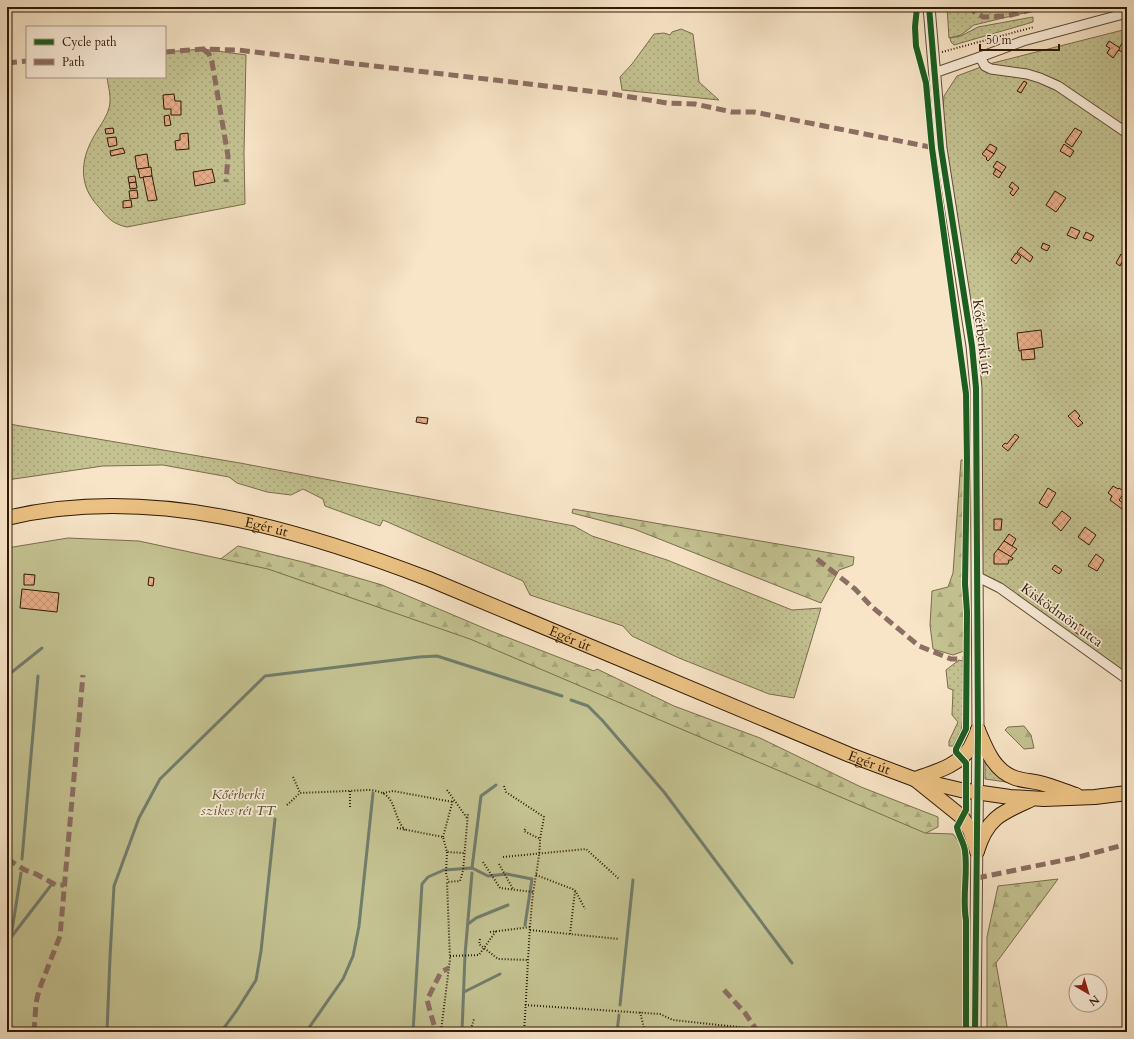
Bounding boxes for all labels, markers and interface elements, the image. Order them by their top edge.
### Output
legend [26,26,166,78]
scale bar [980,26,1059,52]
text: 50 m [986,32,1013,48]
text: Cycle path [62,34,117,50]
text: Path [62,54,85,70]
street label: Kőérberki út [968,298,996,376]
street label: Egér út [243,512,291,541]
street label: Kisködmön utca [1017,579,1107,651]
street label: Egér út [546,621,595,655]
street label: Egér út [845,746,894,779]
park label: Kőérberki szikes rét TT [201,785,276,820]
north arrow [1068,973,1108,1013]
text: N [1085,992,1102,1010]

